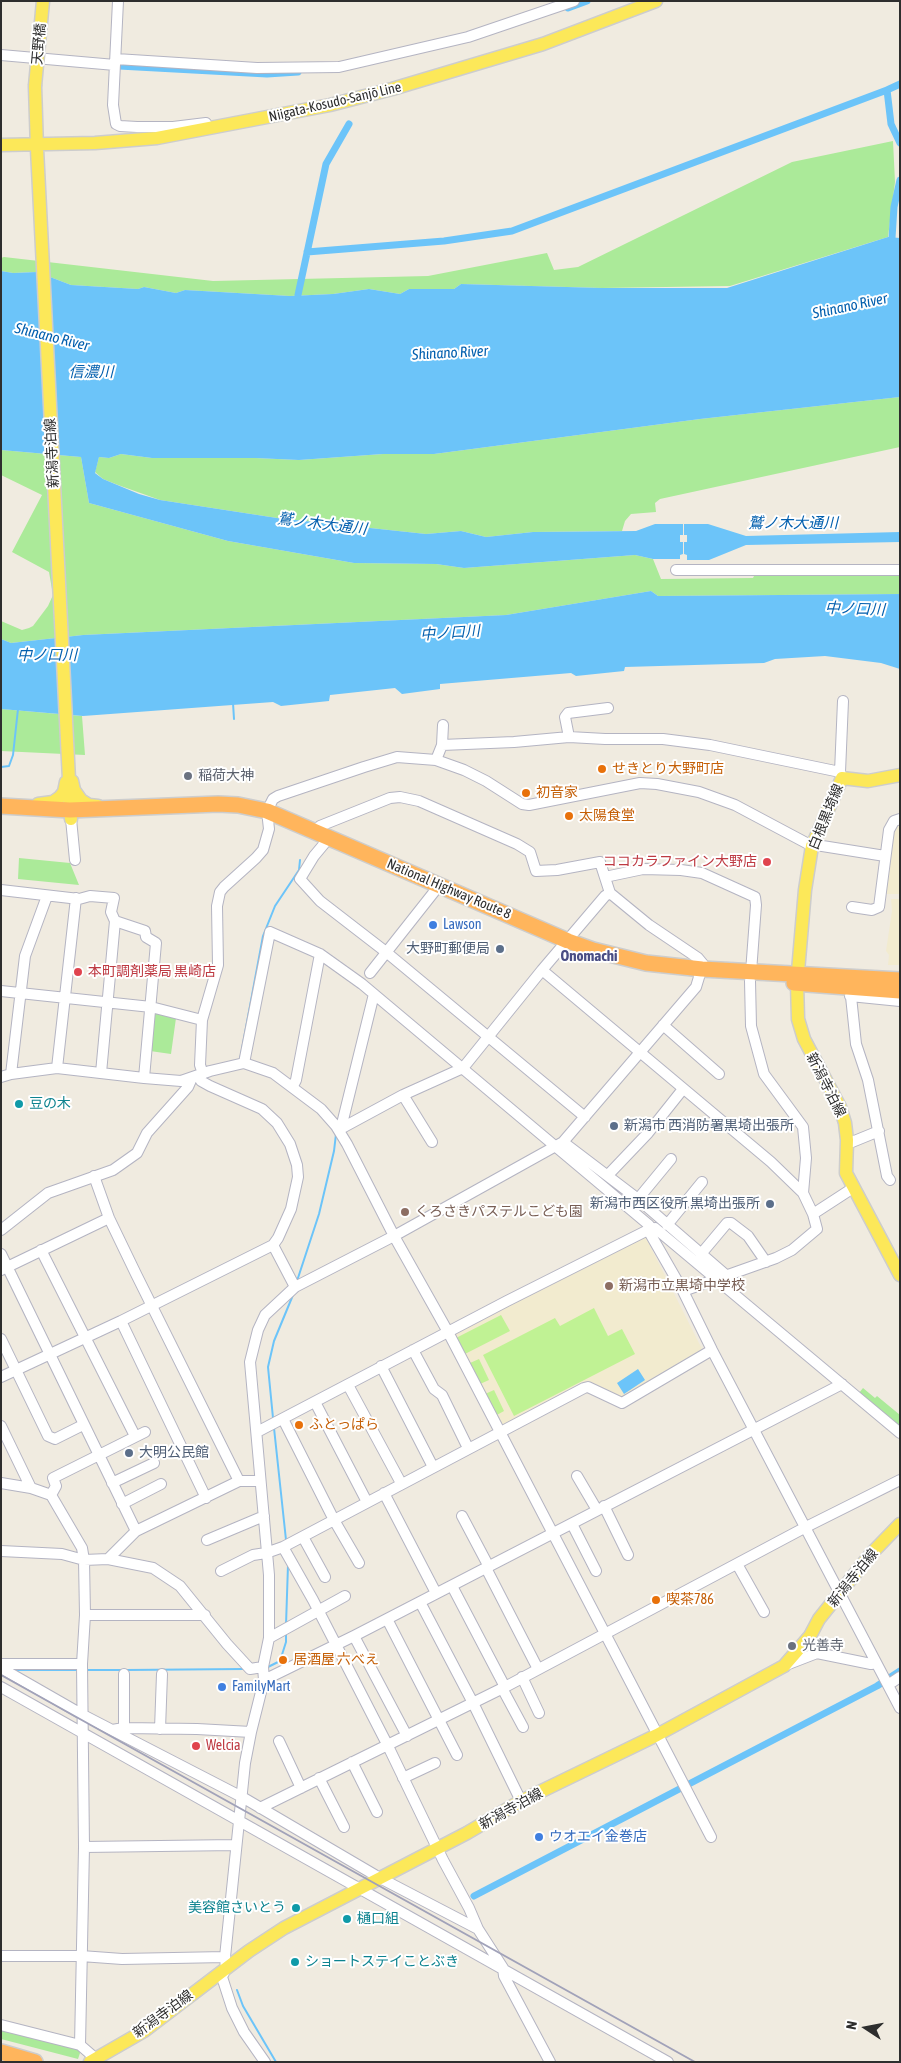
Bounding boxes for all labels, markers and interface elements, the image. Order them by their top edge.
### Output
street label: 天野橋 [29,22,49,66]
street label: Niigata-Kosudo-Sanjō Line [267,79,403,125]
water label: Shinano River [811,289,889,323]
water label: Shinano River [13,319,91,355]
water label: Shinano River [412,342,488,364]
water label: 信濃川 [69,363,113,381]
street label: 新潟寺泊線 [42,418,62,488]
water label: 鷲ノ木大通川 [276,510,368,538]
water label: 鷲ノ木大通川 [748,514,838,532]
water label: 中ノ口川 [825,599,885,619]
water label: 中ノ口川 [419,622,481,644]
water label: 中ノ口川 [17,646,77,664]
place label: せきとり大野町店 [612,761,724,777]
marker: せきとり大野町店 [596,763,608,775]
place label: 稲荷大神 [198,768,254,784]
marker: 稲荷大神 [182,770,194,782]
street label: 白根黒埼線 [805,781,847,853]
place label: 初音家 [536,785,578,801]
marker: 初音家 [520,787,532,799]
place label: 太陽食堂 [579,808,635,824]
marker: 太陽食堂 [563,810,575,822]
place label: ココカラファイン大野店 [603,854,757,870]
street label: National Highway Route 8 [384,855,514,923]
marker: ココカラファイン大野店 [761,856,773,868]
place label: Lawson [443,917,482,933]
marker: Lawson [427,919,439,931]
place label: 大野町郵便局 [406,941,490,957]
marker: 大野町郵便局 [494,943,506,955]
district label: Onomachi [560,947,618,965]
place label: 本町調剤薬局 黒崎店 [88,964,216,980]
marker: 本町調剤薬局 黒崎店 [72,966,84,978]
street label: 新潟寺泊線 [803,1050,849,1120]
place label: 豆の木 [29,1096,71,1112]
marker: 豆の木 [13,1098,25,1110]
place label: 新潟市 西消防署黒埼出張所 [624,1118,794,1134]
marker: 新潟市 西消防署黒埼出張所 [608,1120,620,1132]
place label: 新潟市西区役所 黒埼出張所 [590,1196,760,1212]
marker: 新潟市西区役所 黒埼出張所 [764,1198,776,1210]
place label: くろさきパステルこども園 [415,1204,583,1220]
marker: くろさきパステルこども園 [399,1206,411,1218]
place label: 新潟市立黒埼中学校 [619,1278,745,1294]
marker: 新潟市立黒埼中学校 [603,1280,615,1292]
place label: ふとっぱら [309,1417,379,1433]
marker: ふとっぱら [293,1419,305,1431]
place label: 大明公民館 [139,1445,209,1461]
marker: 大明公民館 [123,1447,135,1459]
street label: 新潟寺泊線 [824,1546,882,1610]
place label: 喫茶786 [666,1592,714,1608]
marker: 喫茶786 [650,1594,662,1606]
place label: 光善寺 [802,1638,844,1654]
marker: 光善寺 [786,1640,798,1652]
place label: 居酒屋 六べえ [293,1652,379,1668]
marker: 居酒屋 六べえ [277,1654,289,1666]
place label: FamilyMart [232,1679,290,1695]
marker: FamilyMart [216,1681,228,1693]
place label: Welcia [206,1738,241,1754]
marker: Welcia [190,1740,202,1752]
street label: 新潟寺泊線 [476,1785,546,1833]
place label: ウオエイ金巻店 [549,1829,647,1845]
marker: ウオエイ金巻店 [533,1831,545,1843]
place label: 美容館さいとう [188,1900,286,1916]
marker: 美容館さいとう [290,1902,302,1914]
place label: 樋口組 [357,1911,399,1927]
marker: 樋口組 [341,1913,353,1925]
place label: ショートステイことぶき [305,1954,459,1970]
marker: ショートステイことぶき [289,1956,301,1968]
street label: 新潟寺泊線 [130,1987,196,2041]
north arrow [841,2003,891,2053]
text: N [843,2020,860,2031]

